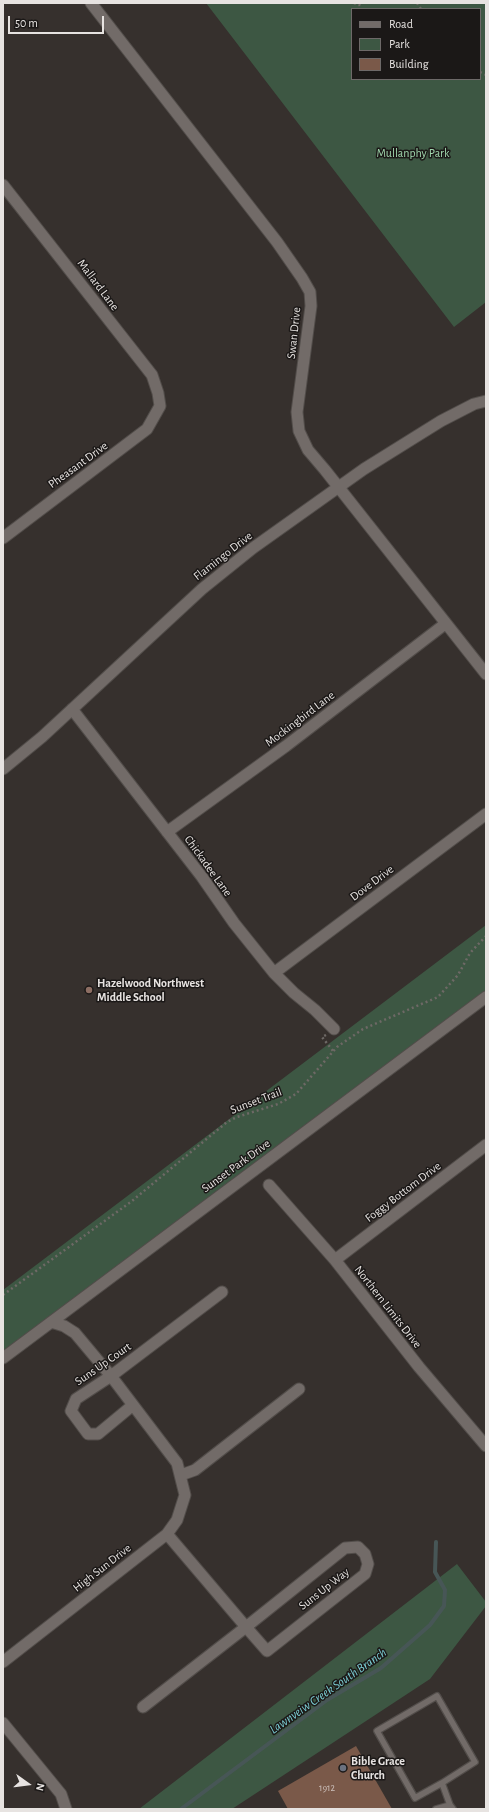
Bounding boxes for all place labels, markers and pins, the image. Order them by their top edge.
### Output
place label: Hazelwood Northwest Middle School [97,976,204,1004]
marker: Hazelwood Northwest Middle School [84,985,94,995]
place label: Bible Grace Church [351,1754,405,1782]
marker: Bible Grace Church [338,1763,348,1773]

